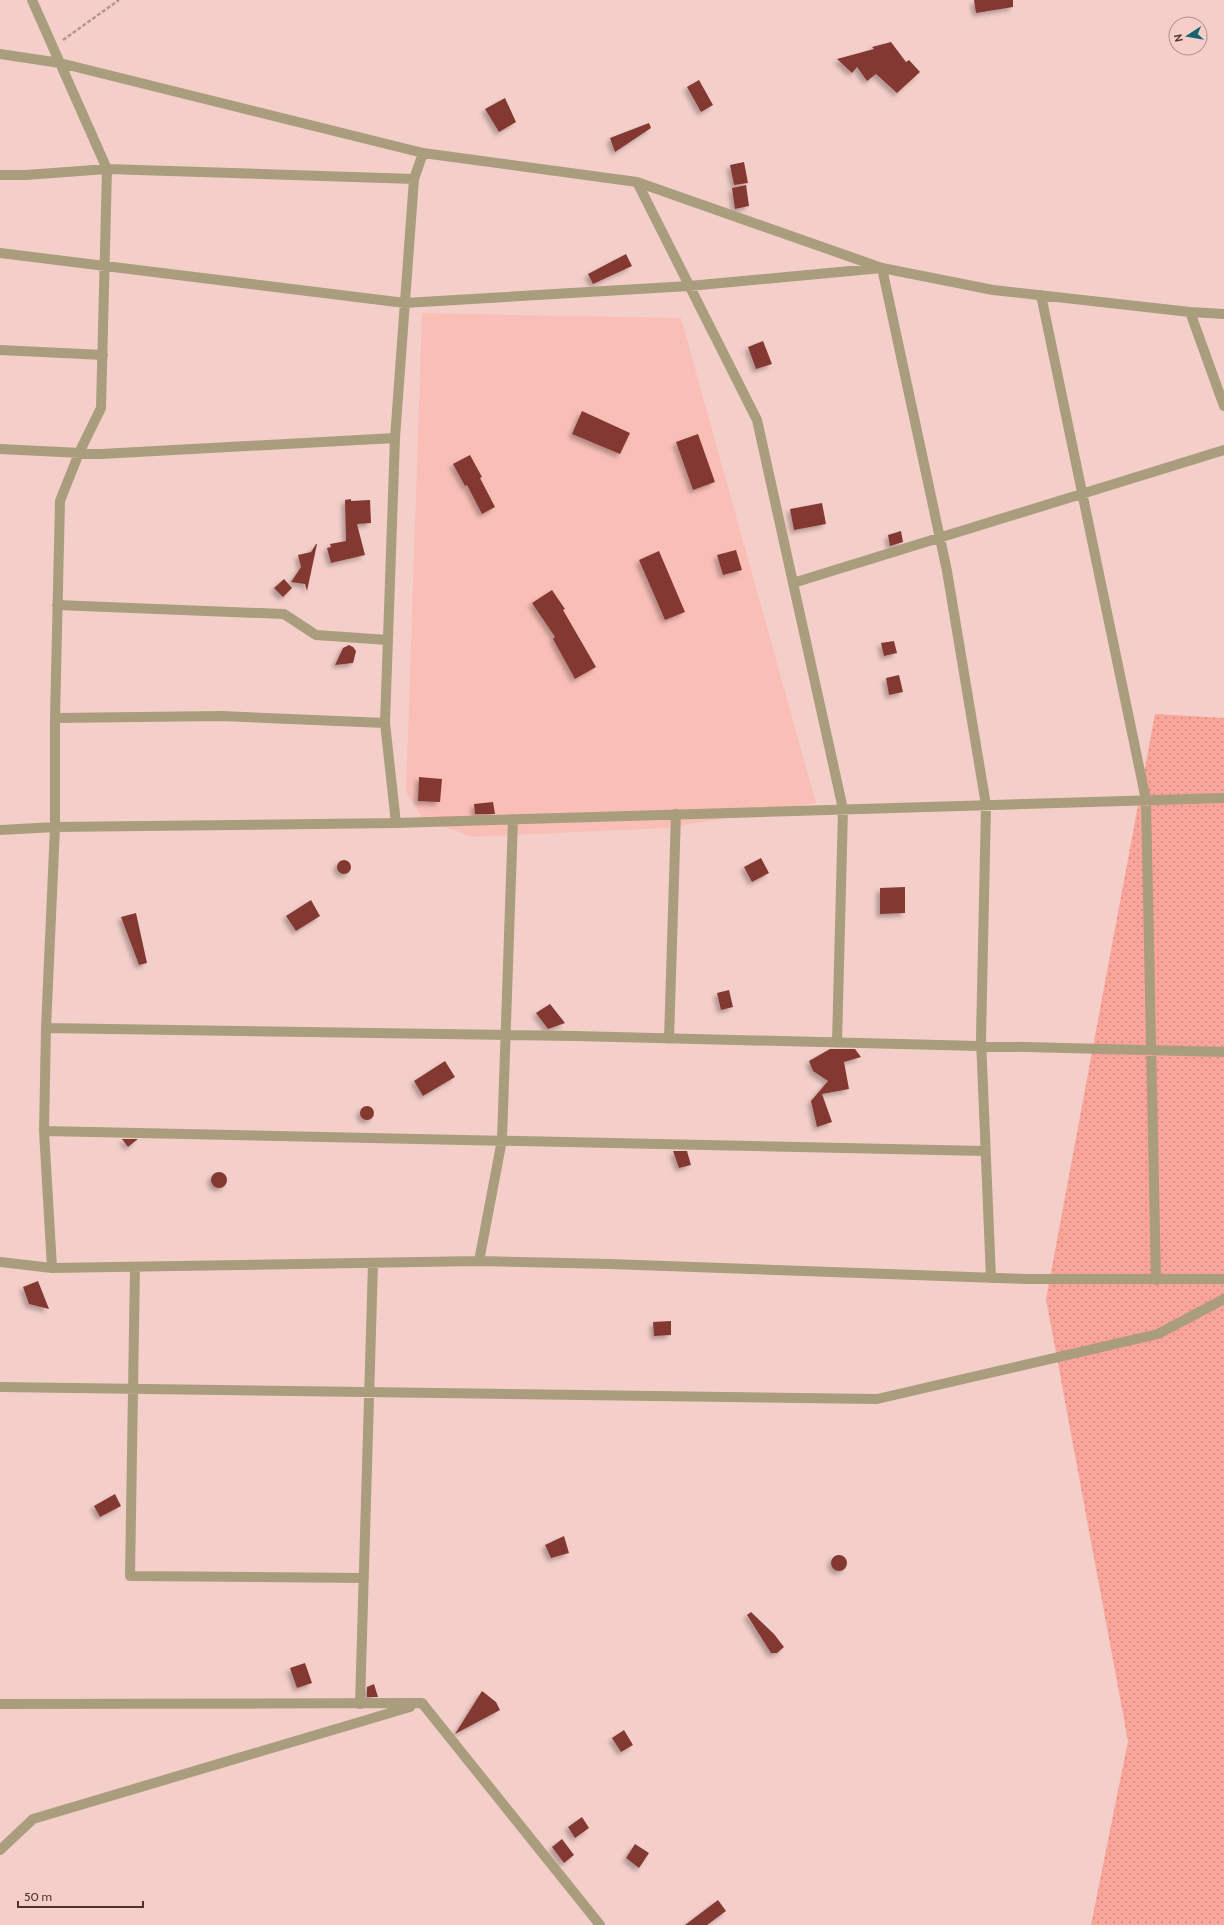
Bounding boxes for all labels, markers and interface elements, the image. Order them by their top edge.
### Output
north arrow [1168,16,1208,56]
text: N [1171,33,1186,43]
scale bar [18,1883,143,1909]
text: 50 m [24,1889,52,1904]

